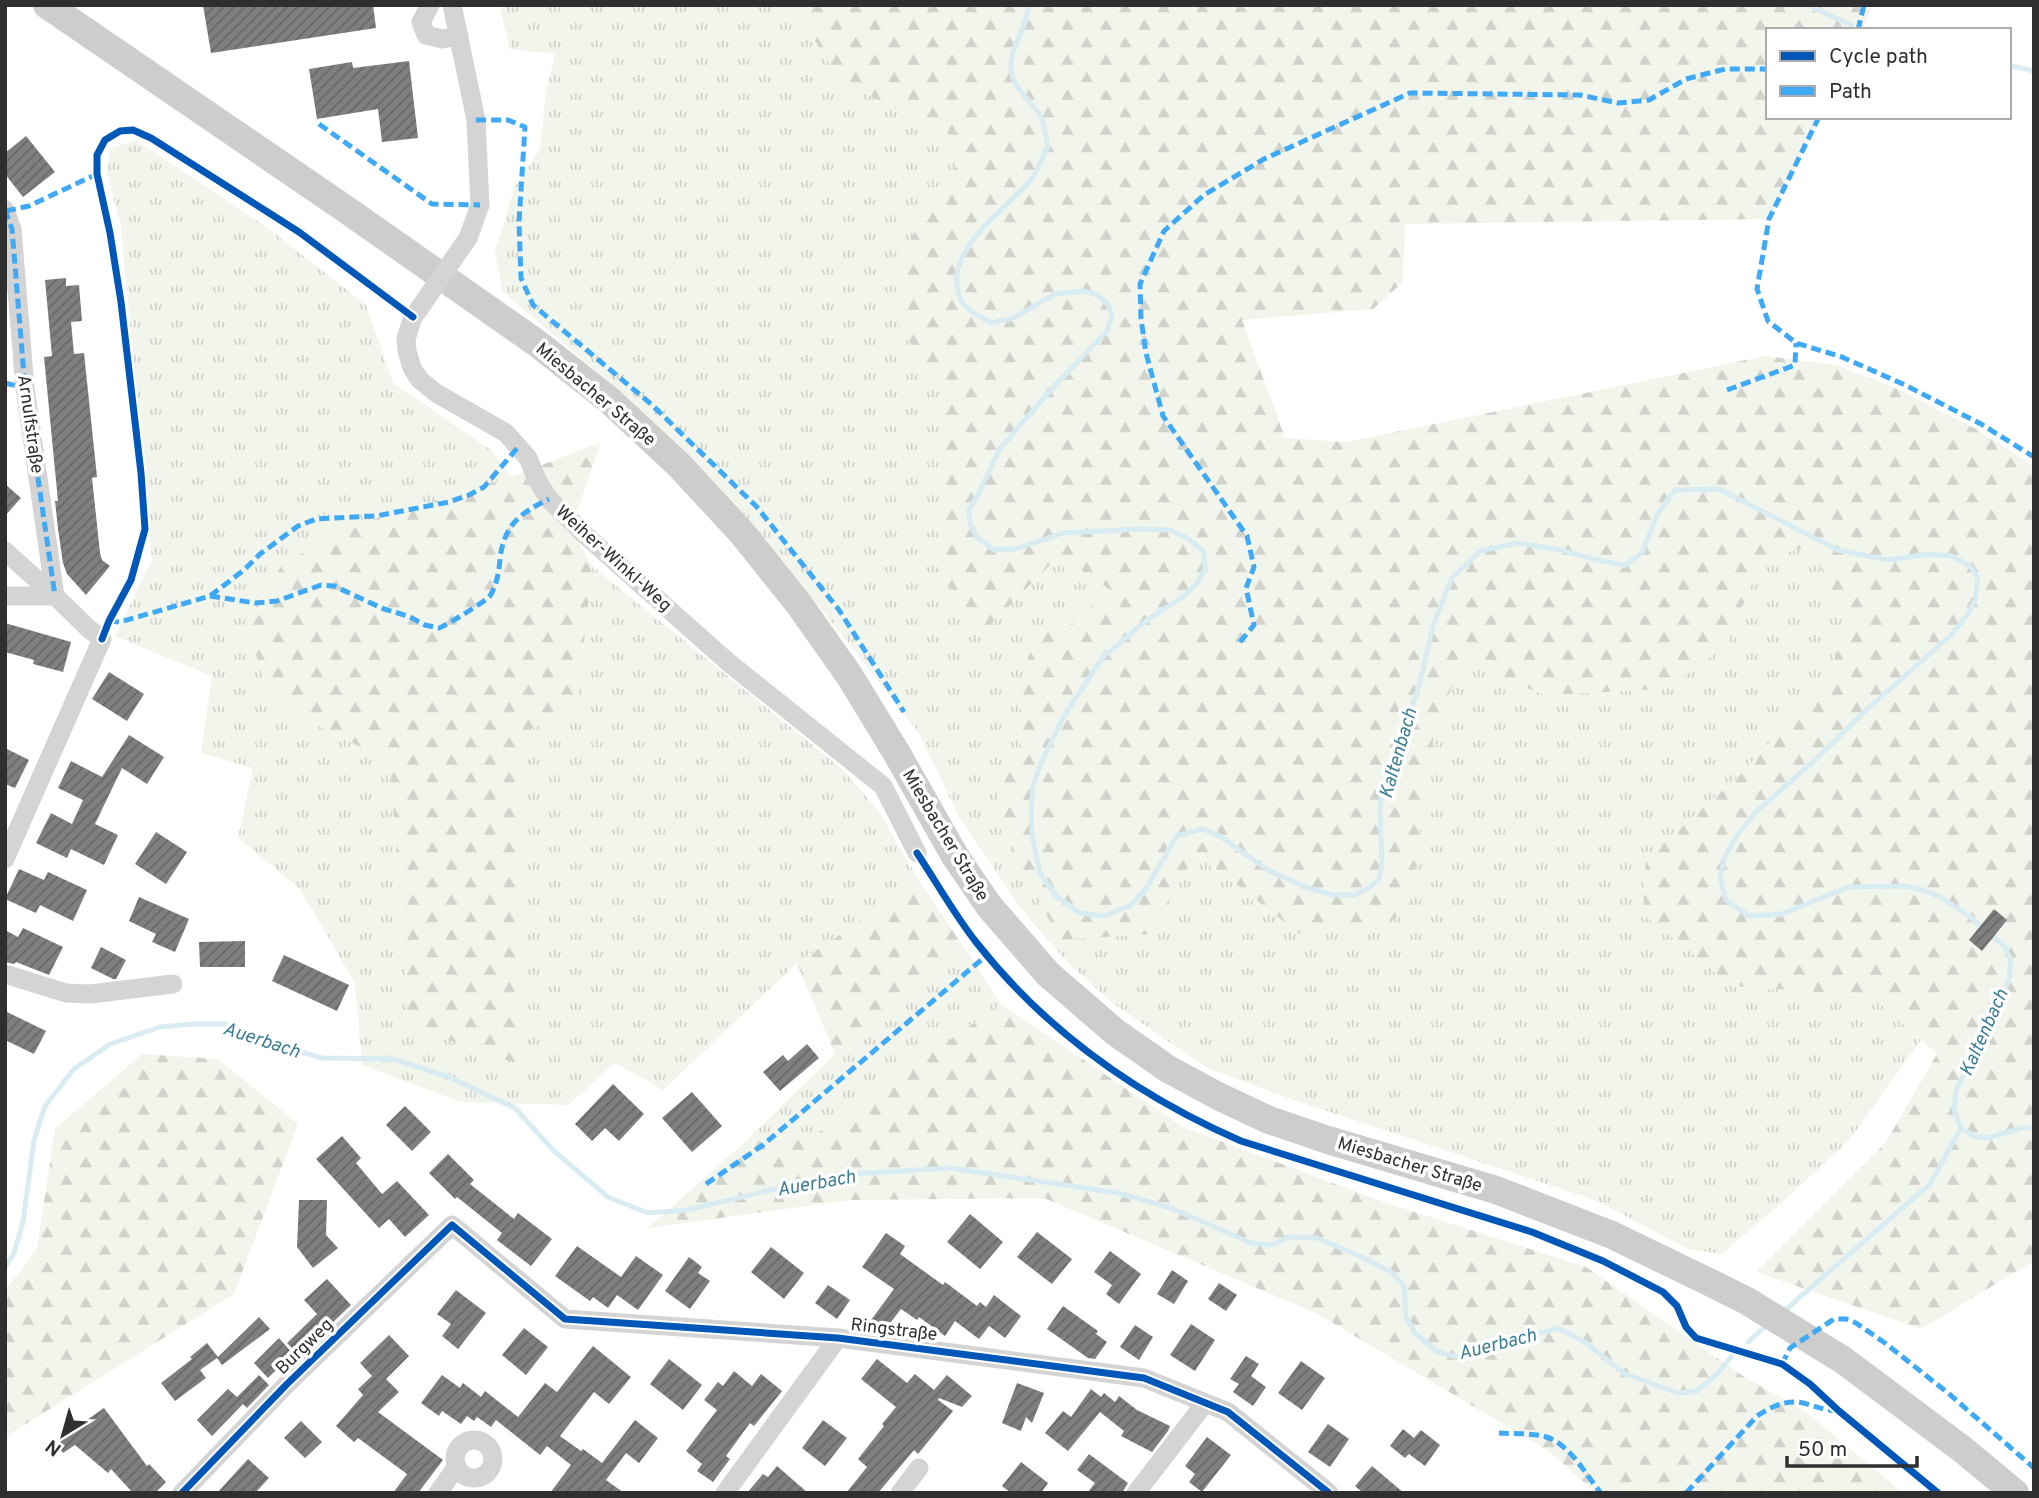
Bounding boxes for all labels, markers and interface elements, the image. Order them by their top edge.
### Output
legend [1766,28,2011,119]
text: Cycle path [1829,44,1928,71]
text: Path [1829,79,1872,106]
street label: Miesbacher Straße [530,338,660,452]
street label: Arnulfstraße [11,373,48,475]
street label: Weiher-Winkl-Weg [550,501,676,617]
water label: Kaltenbach [1375,705,1423,801]
street label: Miesbacher Straße [896,766,993,906]
water label: Kaltenbach [1955,985,2015,1080]
water label: Auerbach [220,1017,303,1065]
street label: Miesbacher Straße [1334,1133,1485,1198]
water label: Auerbach [775,1165,858,1203]
street label: Burgweg [271,1314,339,1380]
street label: Ringstraße [849,1314,938,1347]
water label: Auerbach [1456,1324,1540,1366]
north arrow [28,1400,98,1470]
scale bar [1787,1424,1916,1468]
text: N [41,1433,67,1461]
text: 50 m [1798,1437,1847,1464]

